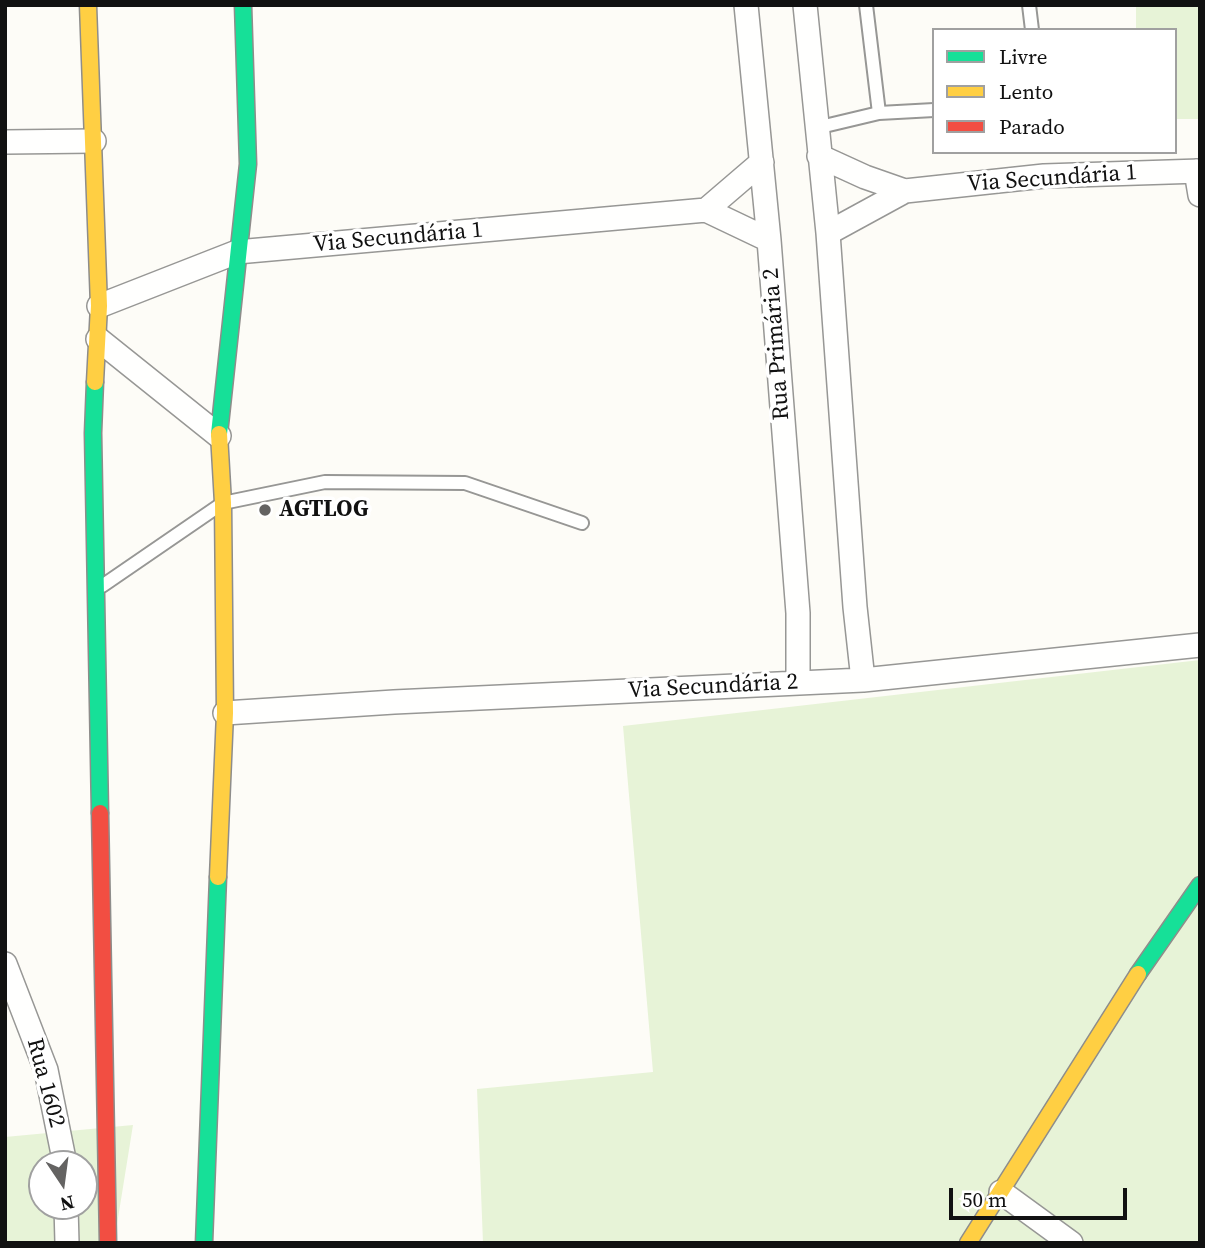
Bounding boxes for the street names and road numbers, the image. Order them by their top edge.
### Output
street label: Via Secundária 1 [966,159,1138,199]
street label: Via Secundária 1 [312,217,484,259]
street label: Rua Primária 2 [758,267,796,421]
street label: Via Secundária 2 [627,669,799,705]
street label: Rua 1602 [20,1035,70,1131]

